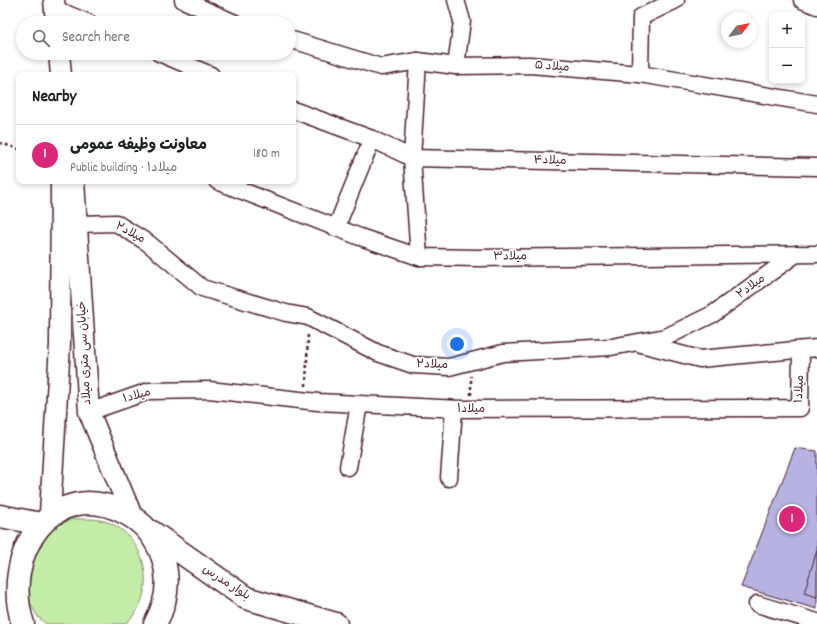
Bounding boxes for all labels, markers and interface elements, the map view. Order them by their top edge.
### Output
north arrow [721,12,757,48]
map controls [769,12,805,84]
button: + [769,12,805,48]
search box [16,16,296,60]
icon: search [30,27,52,49]
text: Search here [62,27,130,49]
button: − [769,48,805,84]
street label: میلاد ۵ [534,57,570,77]
text: Nearby [32,86,76,110]
text: معاونت وظیفه عمومی [70,135,207,157]
text: 1 [44,145,46,164]
text: 180 m [253,145,280,164]
street label: میلاد۴ [533,152,567,170]
text: Public building · میلاد۱ [70,159,177,178]
street label: میلاد۲ [112,218,148,248]
street label: میلاد۳ [493,248,527,266]
street label: میلاد۲ [733,271,769,303]
street label: خیابان سی متری میلاد [74,301,96,405]
your location [447,334,467,354]
street label: میلاد۲ [416,356,448,374]
street label: میلاد۱ [791,374,809,404]
street label: میلاد۱ [121,384,153,408]
street label: میلاد۱ [457,401,485,418]
pin: 1 [779,504,805,534]
street label: بلوار مدرس [199,561,253,605]

